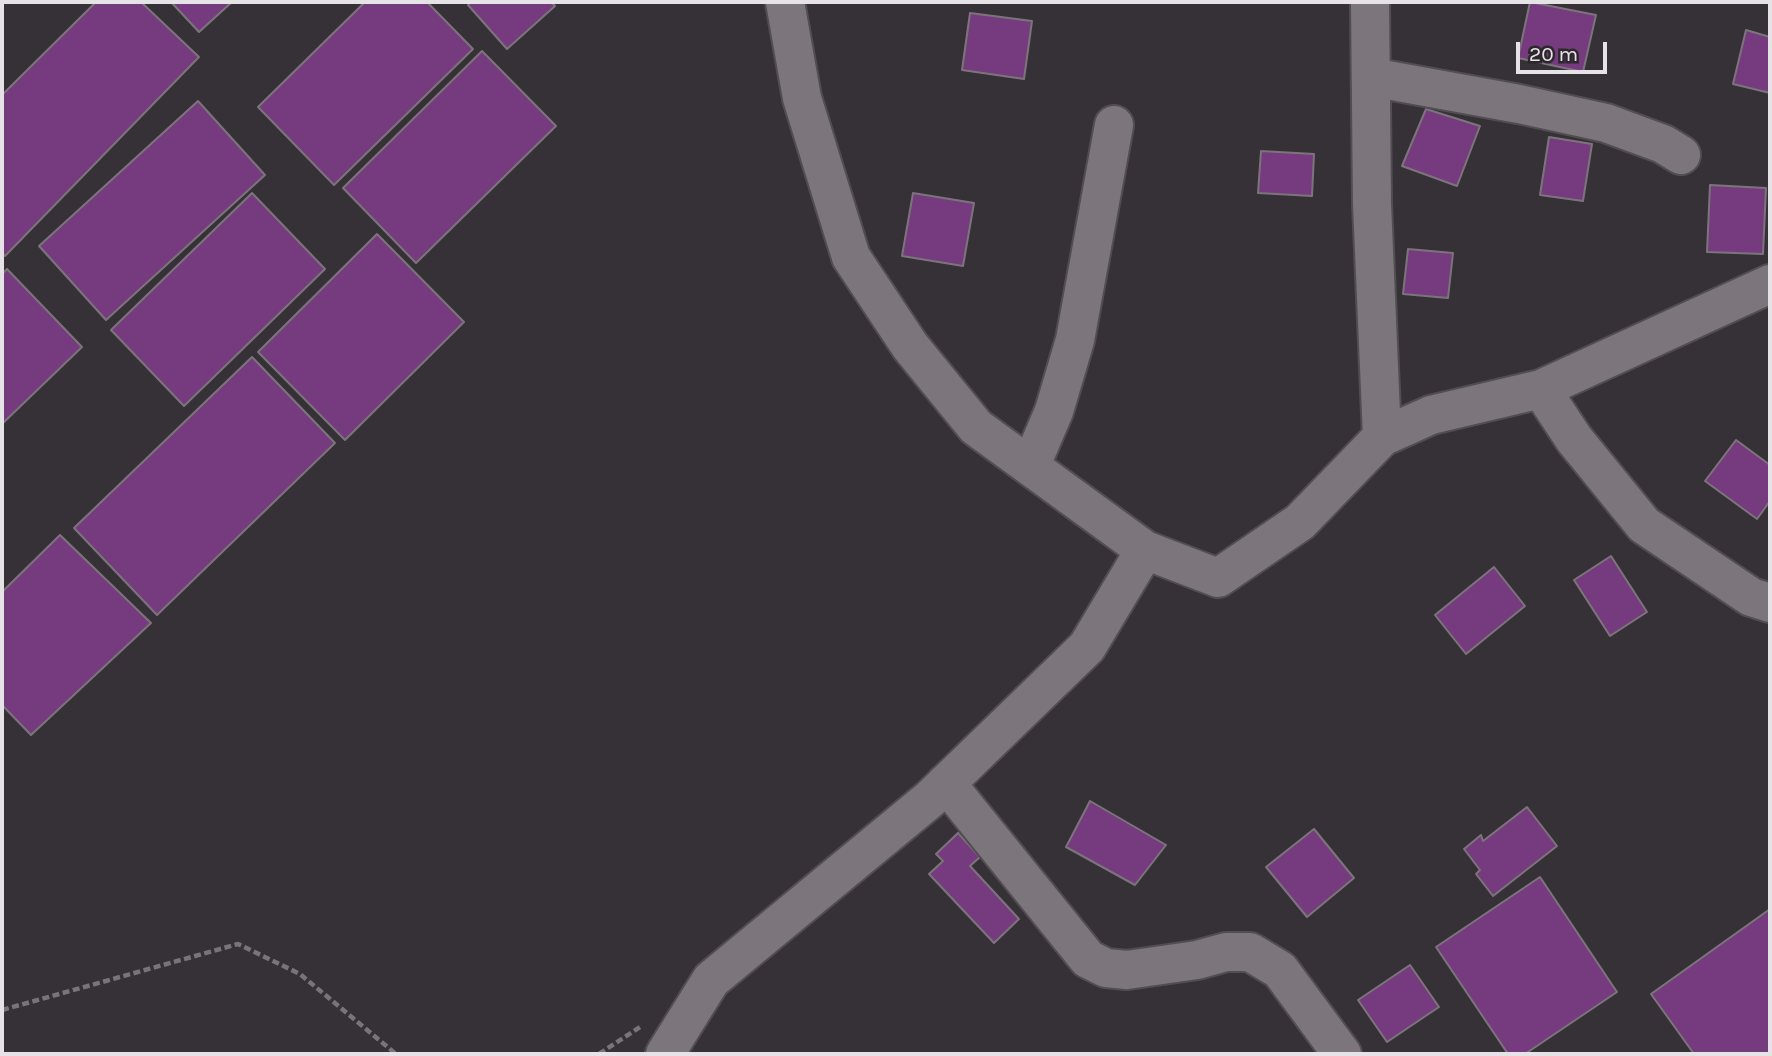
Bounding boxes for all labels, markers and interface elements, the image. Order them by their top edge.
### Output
scale bar [1520,28,1611,72]
text: 20 m [1529,42,1578,66]

